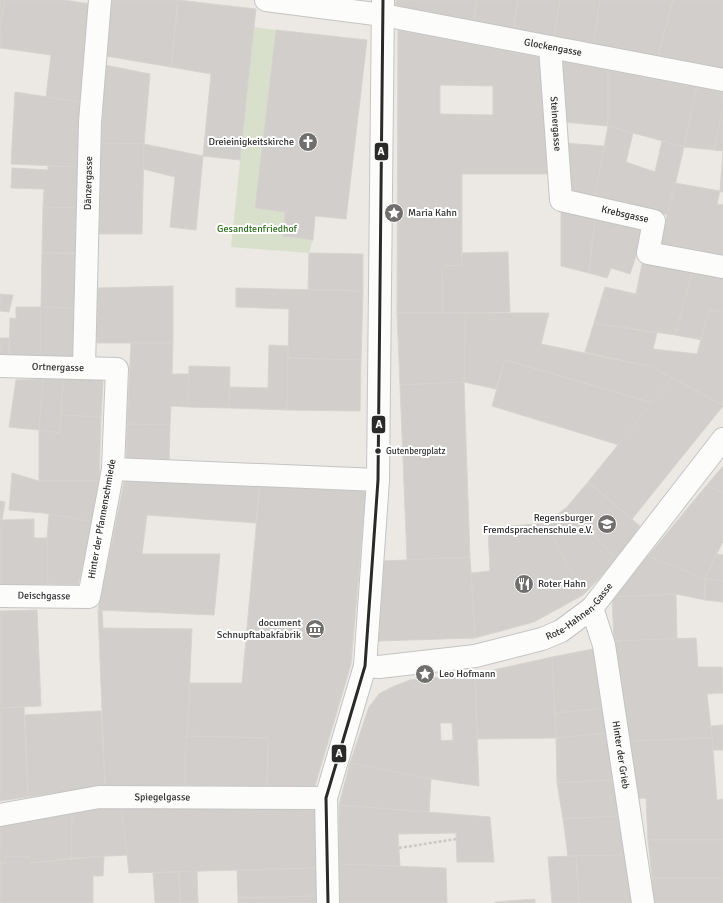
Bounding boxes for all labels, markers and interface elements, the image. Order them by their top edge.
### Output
street label: Glockengasse [523,36,583,59]
street label: Steinergasse [548,96,563,152]
church icon: Dreieinigkeitskirche [297,131,319,153]
place label: Dreieinigkeitskirche [208,136,294,148]
line badge: A [374,142,389,161]
text: A [377,145,385,158]
street label: Dänzergasse [82,156,95,210]
place icon: Maria Kahn [383,202,405,224]
street label: Krebsgasse [600,203,650,226]
place label: Maria Kahn [408,207,457,219]
park label: Gesandtenfriedhof [217,223,298,235]
street label: Ortnergasse [32,361,84,374]
line badge: A [371,415,386,434]
text: A [375,418,383,431]
marker: Gutenbergplatz [373,446,383,456]
place label: Gutenbergplatz [386,446,446,457]
street label: Hinter der Pfannenschmiede [86,458,118,580]
place label: Regensburger Fremdsprachenschule e.V. [483,512,593,536]
school or university icon: Regensburger Fremdsprachenschule e.V. [596,513,618,535]
restaurant icon: Roter Hahn [513,573,535,595]
place label: Roter Hahn [538,578,586,590]
street label: Rote-Hahnen-Gasse [544,580,615,643]
street label: Deischgasse [17,590,71,602]
place label: document Schnupftabakfabrik [217,617,301,641]
museum icon: document Schnupftabakfabrik [304,618,326,640]
place icon: Leo Hofmann [414,663,436,685]
place label: Leo Hofmann [439,668,496,680]
street label: Hinter der Grieb [610,720,632,790]
line badge: A [331,744,347,763]
text: A [335,747,343,760]
street label: Spiegelgasse [134,791,190,803]

